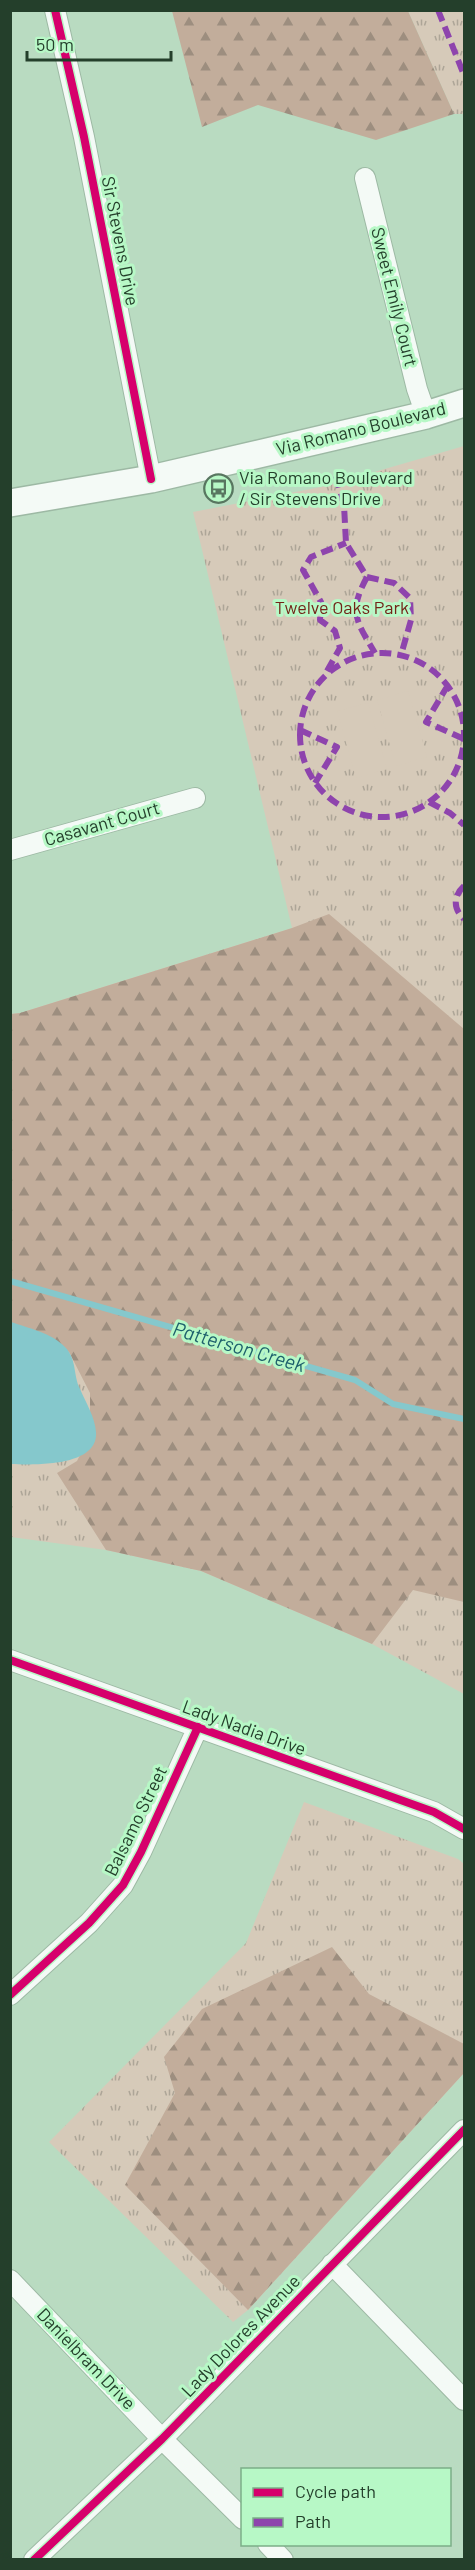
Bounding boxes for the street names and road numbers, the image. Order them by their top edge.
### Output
street label: Sir Stevens Drive [98,174,144,307]
street label: Sweet Emily Court [367,225,423,369]
street label: Via Romano Boulevard [274,396,448,460]
street label: Casavant Court [42,796,162,850]
street label: Lady Nadia Drive [180,1695,309,1760]
street label: Balsamo Street [99,1762,171,1879]
street label: Lady Dolores Avenue [176,2270,304,2401]
street label: Danielbram Drive [33,2303,141,2414]

